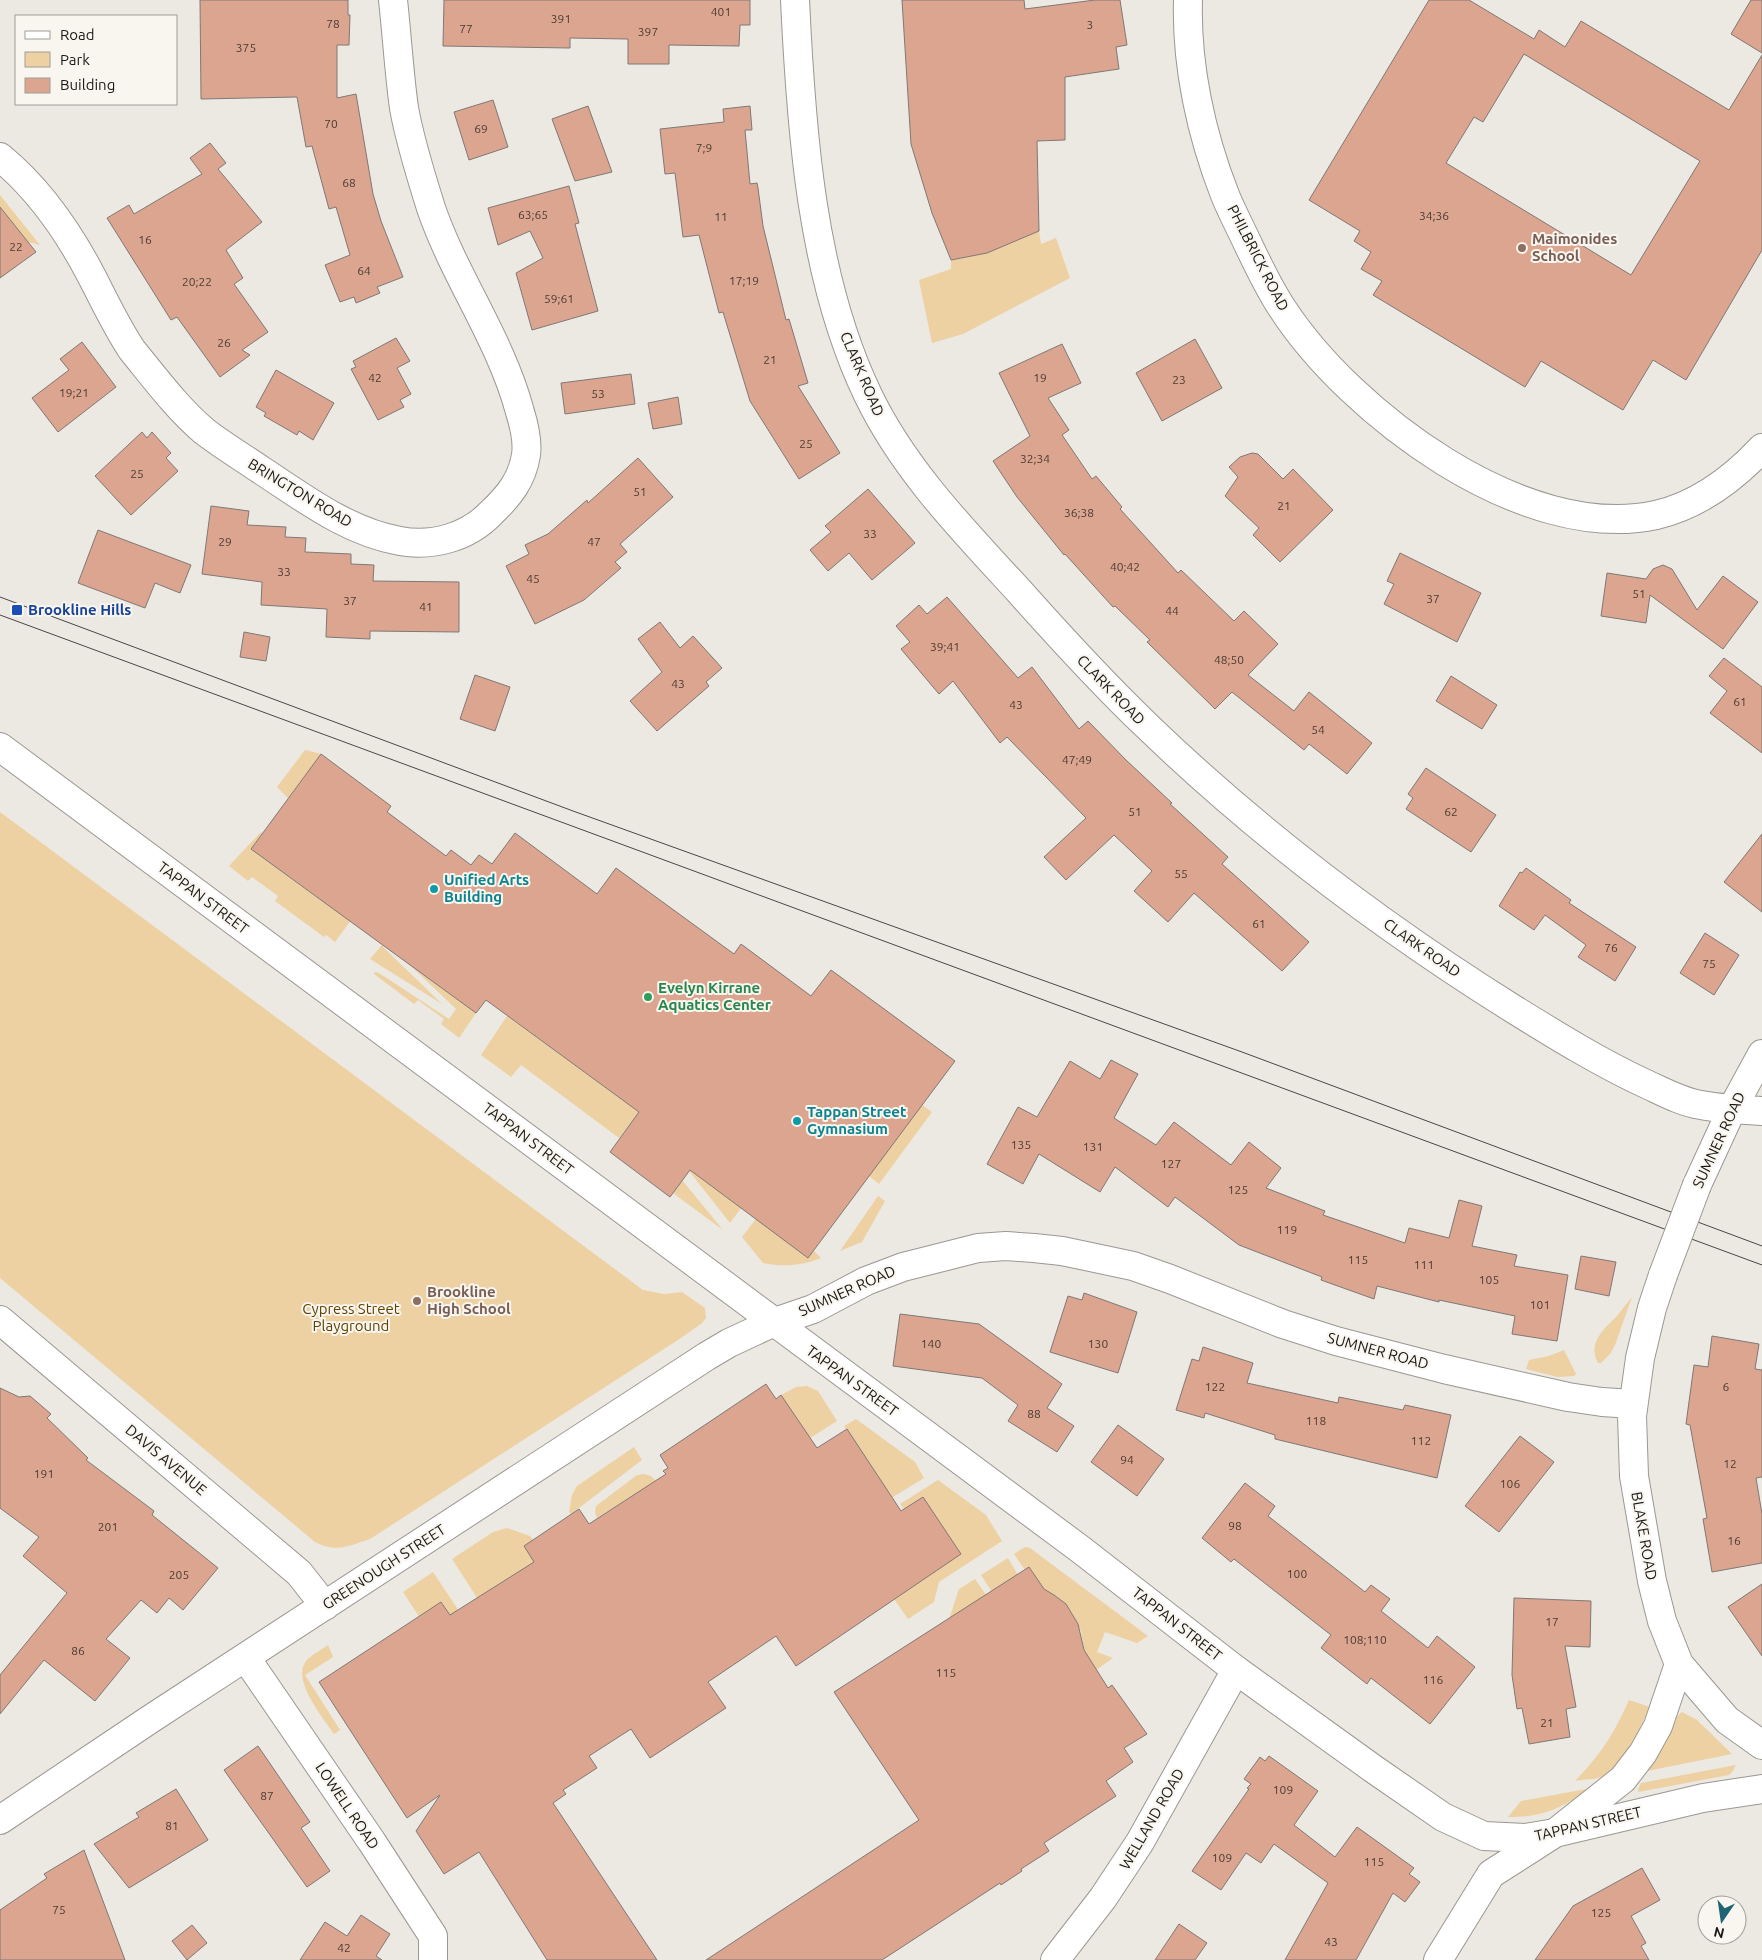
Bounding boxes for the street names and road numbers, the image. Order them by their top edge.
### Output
street label: PHILBRICK ROAD [1224,202,1292,314]
street label: CLARK ROAD [837,329,888,419]
street label: BRINGTON ROAD [245,455,355,530]
street label: CLARK ROAD [1074,651,1149,728]
street label: TAPPAN STREET [155,858,253,938]
street label: CLARK ROAD [1381,915,1464,980]
street label: SUMNER ROAD [1689,1089,1748,1191]
street label: TAPPAN STREET [480,1099,578,1179]
street label: SUMNER ROAD [796,1262,898,1320]
street label: SUMNER ROAD [1326,1329,1431,1372]
street label: TAPPAN STREET [803,1342,902,1420]
street label: DAVIS AVENUE [122,1421,210,1498]
street label: BLAKE ROAD [1628,1490,1661,1581]
street label: GREENOUGH STREET [319,1520,449,1613]
street label: TAPPAN STREET [1129,1583,1226,1664]
street label: LOWELL ROAD [312,1759,383,1852]
street label: WELLAND ROAD [1116,1765,1187,1872]
street label: TAPPAN STREET [1533,1803,1644,1844]

